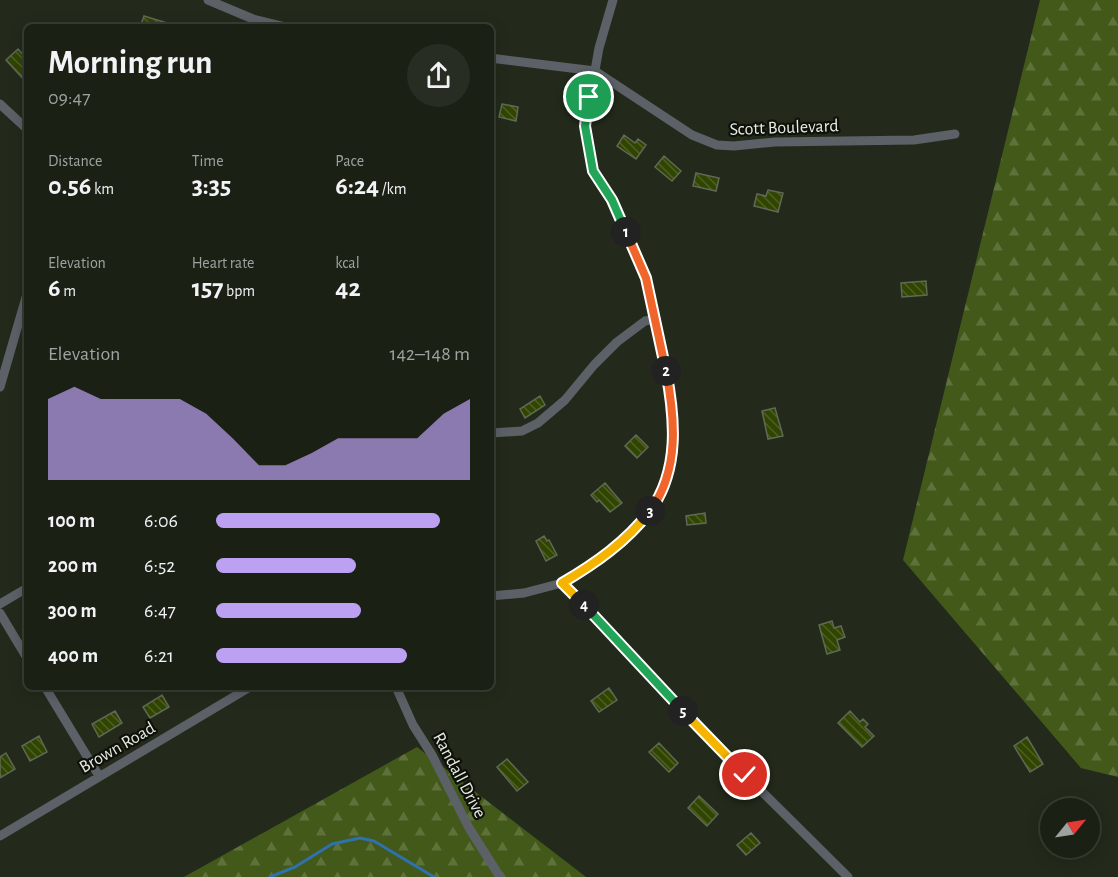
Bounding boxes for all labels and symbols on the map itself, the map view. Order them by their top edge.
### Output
pin [563,71,614,122]
street label: Scott Boulevard [729,117,839,139]
pin: 1 [611,217,641,247]
pin: 2 [651,356,681,386]
pin: 3 [635,496,665,526]
pin: 4 [569,590,599,620]
pin: 5 [668,696,698,726]
street label: Brown Road [77,719,158,777]
street label: Randall Drive [429,730,489,821]
pin [719,749,770,800]
north arrow [1040,798,1100,858]

